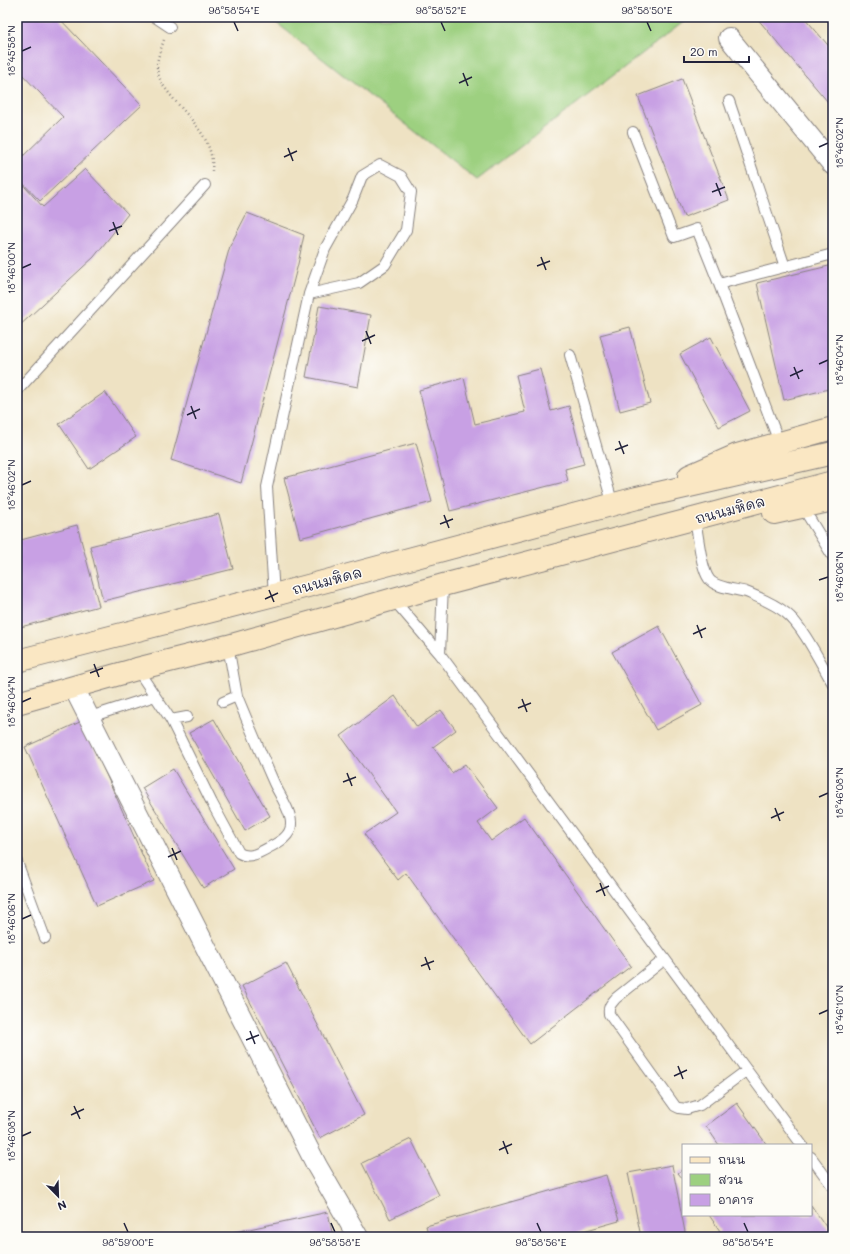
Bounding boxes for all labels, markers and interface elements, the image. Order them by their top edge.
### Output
text: 98°58'54"E [209,3,260,17]
text: 98°58'52"E [416,3,467,17]
text: 98°58'50"E [621,3,673,17]
text: 18°45'58"N [4,25,18,77]
scale bar [684,38,749,64]
text: 20 m [690,43,718,59]
text: 18°46'02"N [832,117,846,169]
text: 18°46'00"N [4,242,18,294]
text: 18°46'04"N [832,334,846,386]
text: 18°46'02"N [4,459,18,511]
street label: ถนนมหิดล [693,491,767,528]
text: 18°46'06"N [832,551,846,603]
street label: ถนนมหิดล [290,562,364,599]
text: 18°46'04"N [4,676,18,728]
text: 18°46'08"N [832,767,846,819]
text: 18°46'06"N [4,893,18,945]
text: 18°46'10"N [832,985,846,1035]
text: 18°46'08"N [4,1110,18,1162]
legend [682,1144,812,1216]
text: ถนน [718,1151,746,1167]
text: สวน [718,1171,743,1187]
north arrow [38,1176,78,1216]
text: อาคาร [718,1191,754,1207]
text: N [55,1197,69,1214]
text: 98°59'00"E [102,1235,154,1249]
text: 98°58'58"E [309,1235,361,1249]
text: 98°58'56"E [515,1235,567,1249]
text: 98°58'54"E [723,1235,774,1249]

